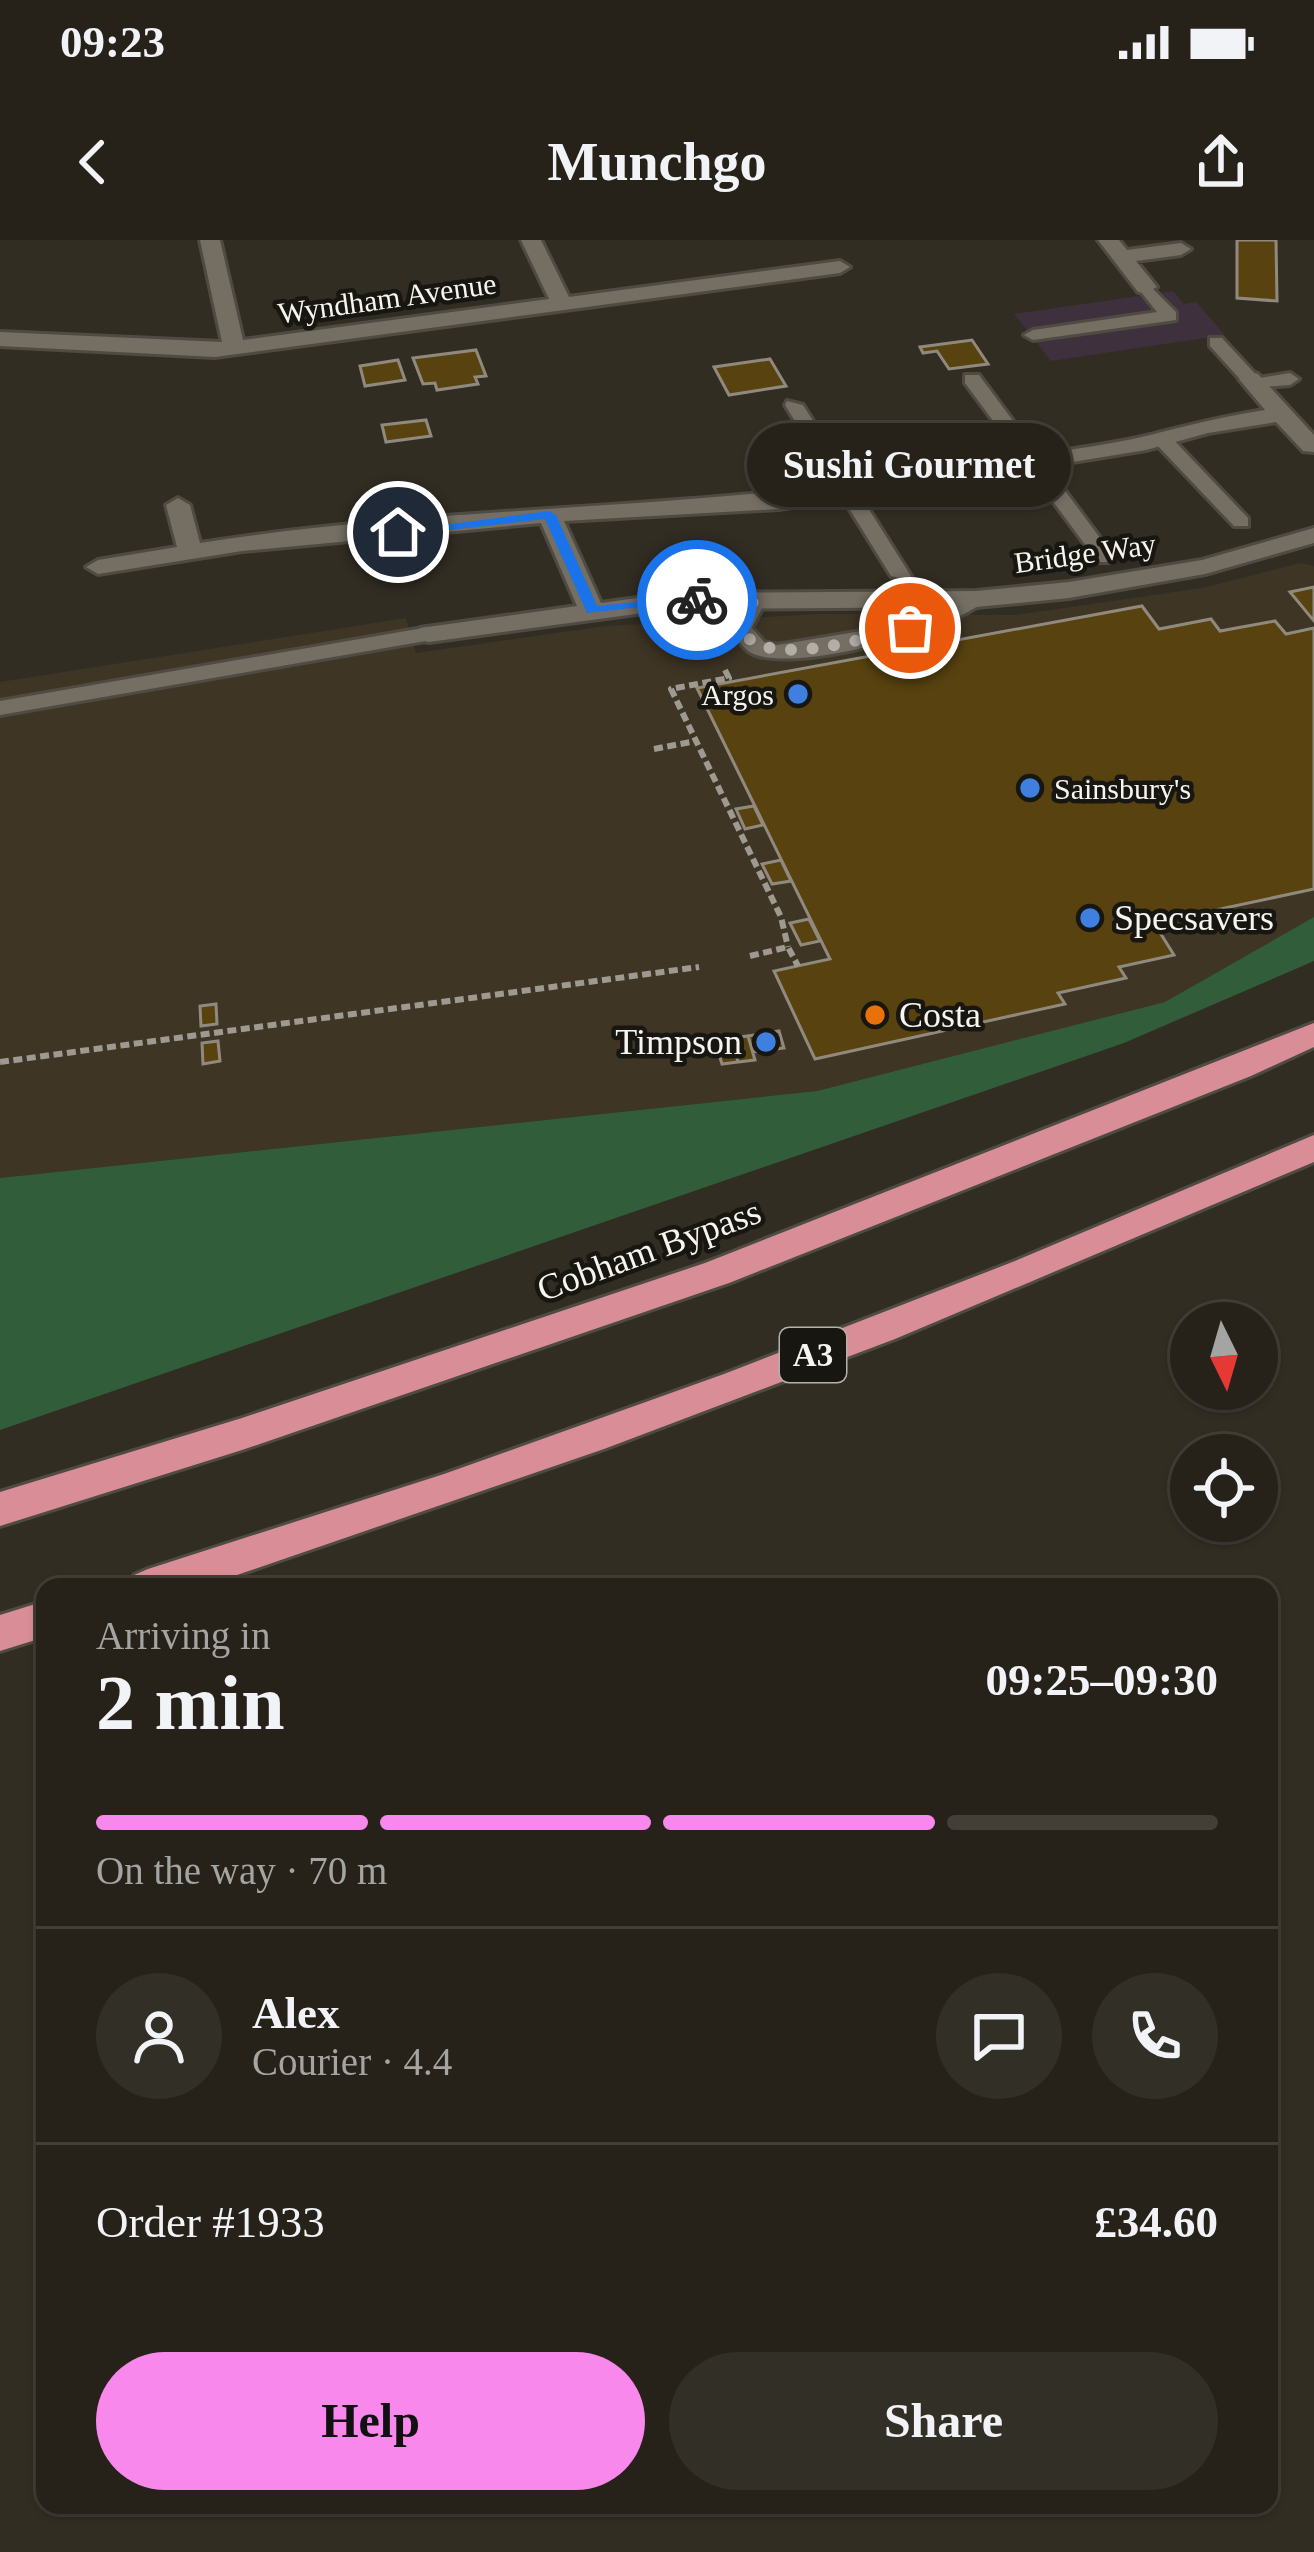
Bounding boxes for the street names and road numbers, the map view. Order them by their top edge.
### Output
street label: Wyndham Avenue [276,266,498,330]
street label: Bridge Way [1012,527,1158,579]
street label: Cobham Bypass [532,1191,766,1309]
road number: A3 [780,1328,846,1382]

